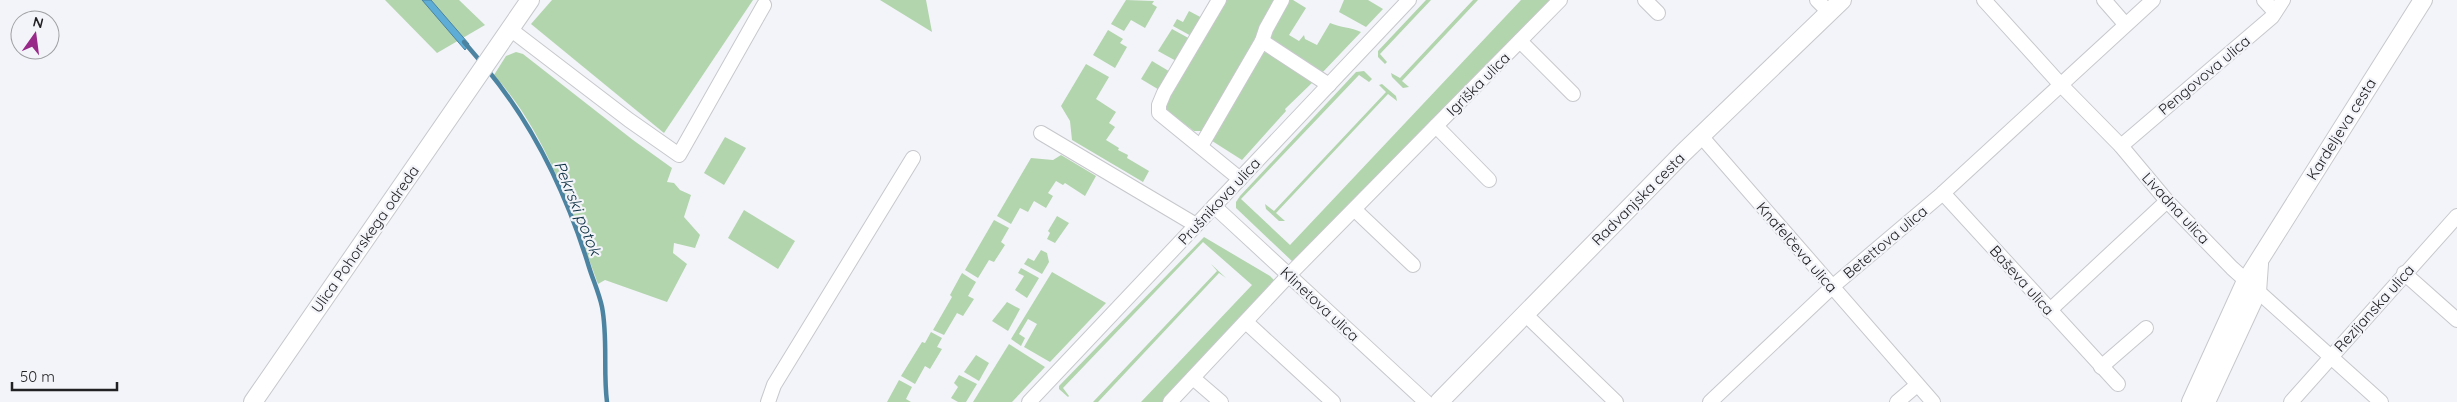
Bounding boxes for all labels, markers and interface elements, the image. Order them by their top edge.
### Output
north arrow [10,10,60,60]
text: N [31,12,45,32]
street label: Pengovova ulica [2154,31,2254,119]
street label: Igriška ulica [1442,48,1514,120]
street label: Kardeljeva cesta [2302,75,2380,183]
street label: Radvanjska cesta [1588,149,1688,249]
street label: Prušnikova ulica [1174,154,1264,248]
water label: Pekrski potok [550,158,607,259]
street label: Ulica Pohorskega odreda [307,162,423,316]
street label: Livadna ulica [2138,168,2214,248]
street label: Knafelčeva ulica [1752,198,1842,296]
street label: Betettova ulica [1839,201,1931,283]
street label: Baševa ulica [1986,241,2058,319]
street label: Rezijanska ulica [2330,260,2418,356]
street label: Klinetova ulica [1277,263,1363,345]
scale bar [12,360,118,392]
text: 50 m [20,367,55,386]

